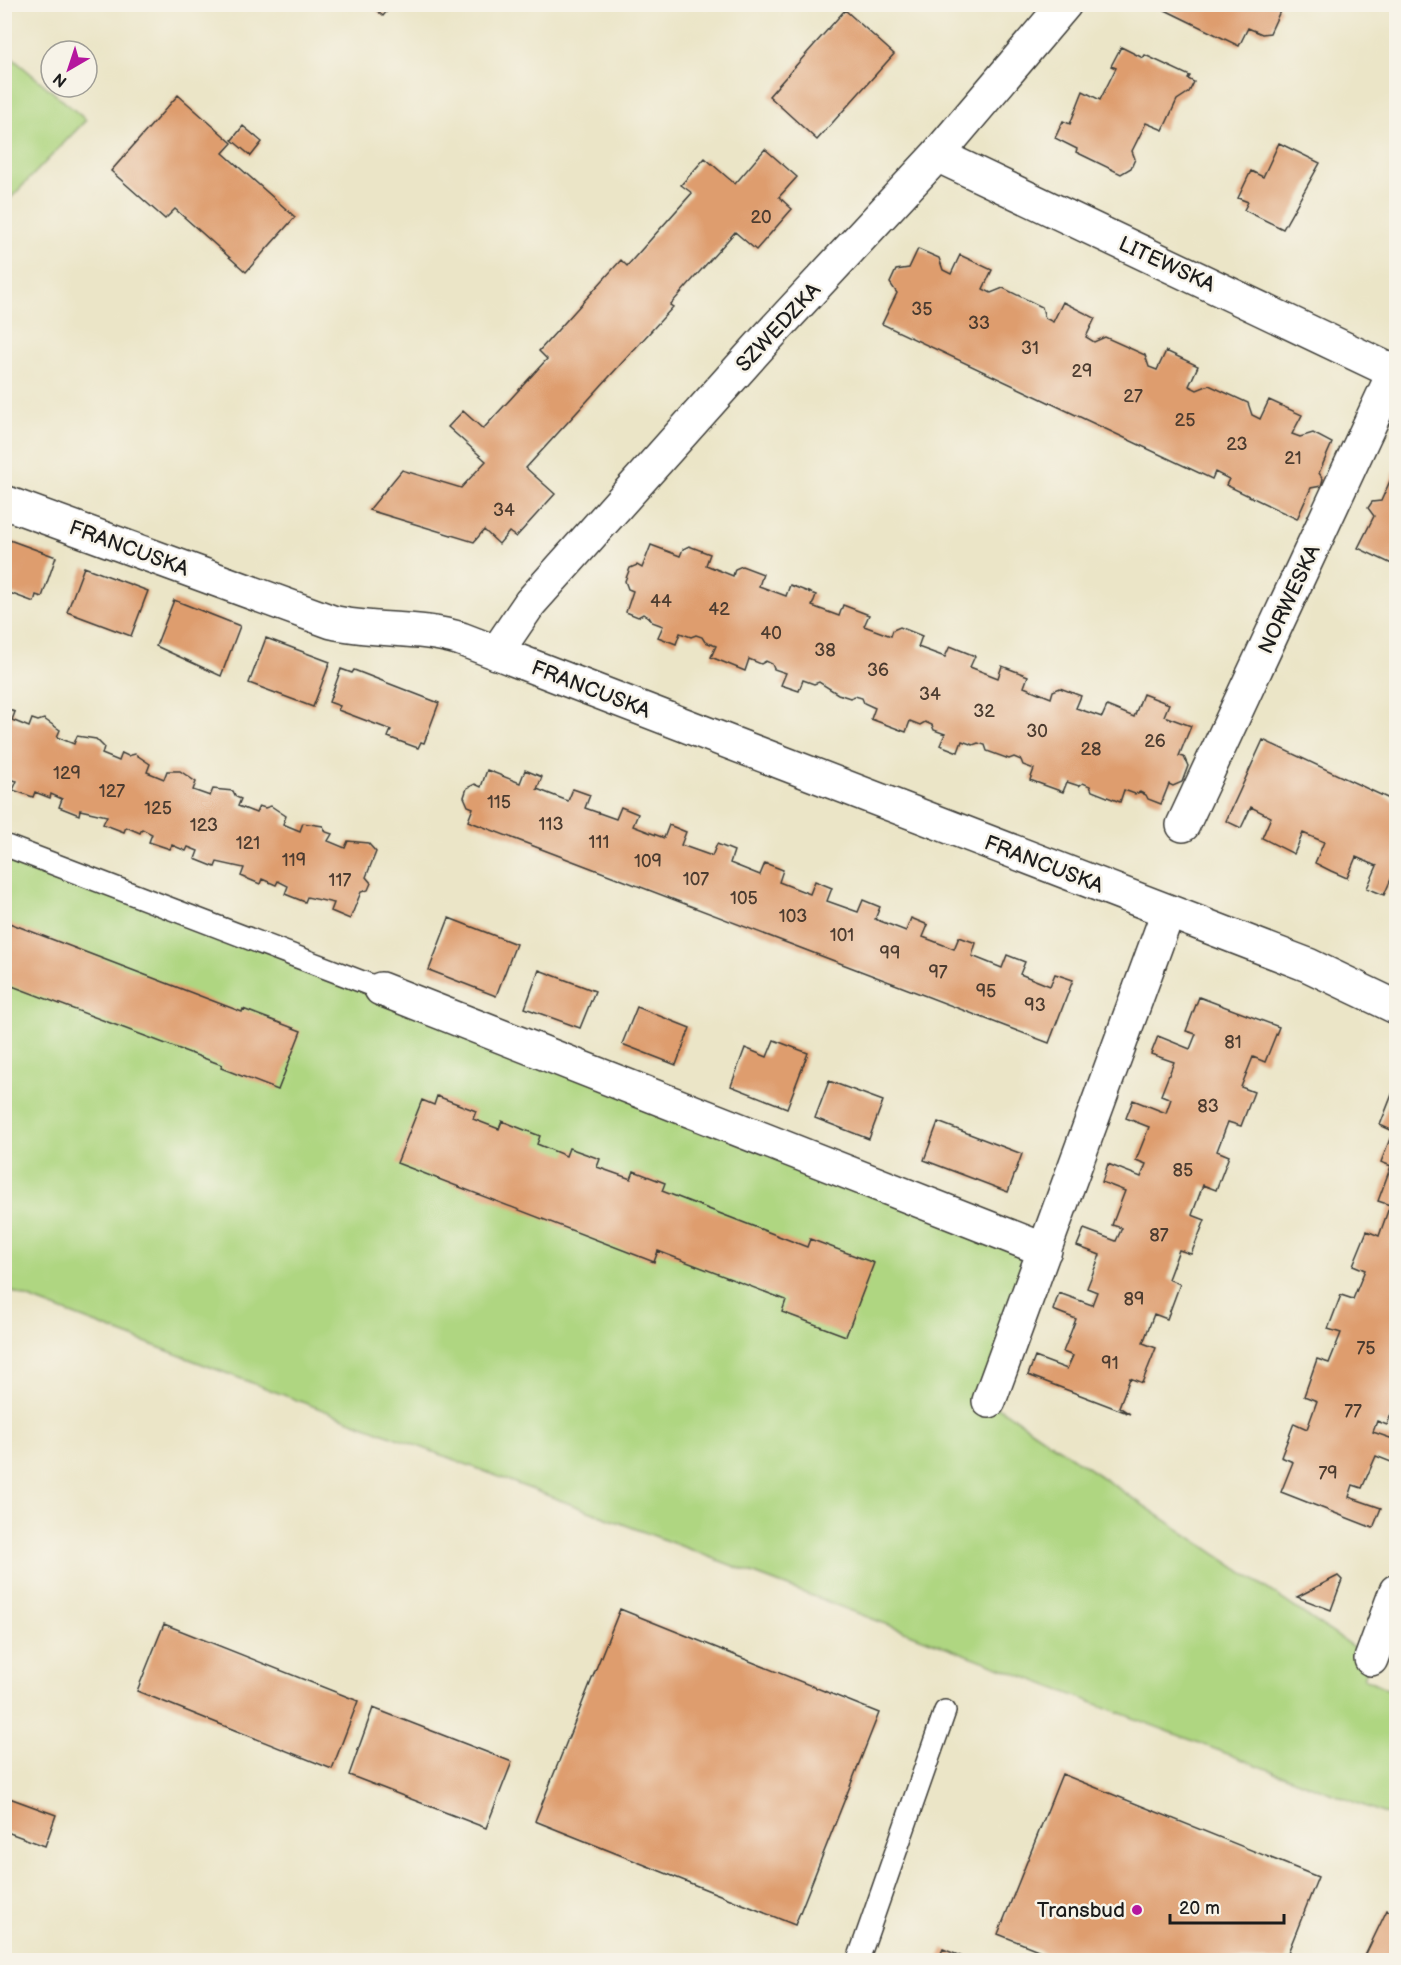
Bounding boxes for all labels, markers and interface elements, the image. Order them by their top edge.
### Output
north arrow [39,39,99,99]
text: N [50,68,71,91]
house number: 20 [750,207,772,228]
street label: LITEWSKA [1115,231,1219,298]
street label: SZWEDZKA [731,278,826,377]
house number: 35 [911,299,933,320]
house number: 33 [968,313,990,334]
house number: 31 [1021,338,1039,359]
house number: 29 [1071,361,1093,382]
house number: 27 [1123,386,1143,407]
house number: 25 [1175,410,1195,431]
house number: 23 [1226,434,1248,455]
house number: 21 [1284,448,1302,469]
house number: 34 [493,500,515,521]
street label: FRANCUSKA [66,515,192,582]
street label: NORWESKA [1253,541,1326,658]
house number: 44 [650,591,672,612]
house number: 42 [708,599,730,620]
house number: 40 [760,623,782,644]
house number: 38 [814,640,836,661]
street label: FRANCUSKA [528,655,654,724]
house number: 36 [867,660,889,681]
house number: 34 [919,684,941,705]
house number: 32 [973,701,995,722]
house number: 30 [1026,721,1048,742]
house number: 26 [1144,731,1166,752]
house number: 28 [1080,739,1102,760]
house number: 129 [53,763,81,784]
house number: 127 [99,781,125,802]
house number: 115 [487,792,511,813]
house number: 125 [144,798,172,819]
house number: 113 [538,814,564,835]
house number: 123 [190,815,218,836]
street label: FRANCUSKA [981,830,1107,899]
house number: 111 [589,832,609,853]
house number: 121 [236,833,260,854]
house number: 119 [282,850,306,871]
house number: 109 [634,851,662,872]
house number: 107 [683,869,709,890]
house number: 117 [329,870,352,891]
house number: 105 [730,888,758,909]
house number: 103 [779,906,807,927]
house number: 101 [830,925,854,946]
house number: 99 [880,943,900,964]
house number: 97 [928,962,948,983]
house number: 95 [976,981,996,1002]
house number: 93 [1024,995,1046,1016]
house number: 81 [1224,1032,1242,1053]
house number: 83 [1197,1096,1219,1117]
house number: 85 [1173,1160,1193,1181]
house number: 87 [1149,1225,1169,1246]
house number: 89 [1124,1289,1144,1310]
house number: 75 [1356,1338,1376,1359]
house number: 91 [1101,1353,1119,1374]
house number: 77 [1344,1401,1362,1422]
house number: 79 [1318,1463,1338,1484]
scale bar [1170,1887,1284,1925]
place label: Transbud [1037,1898,1125,1923]
text: 20 m [1179,1898,1220,1919]
marker: Transbud [1130,1903,1144,1917]

